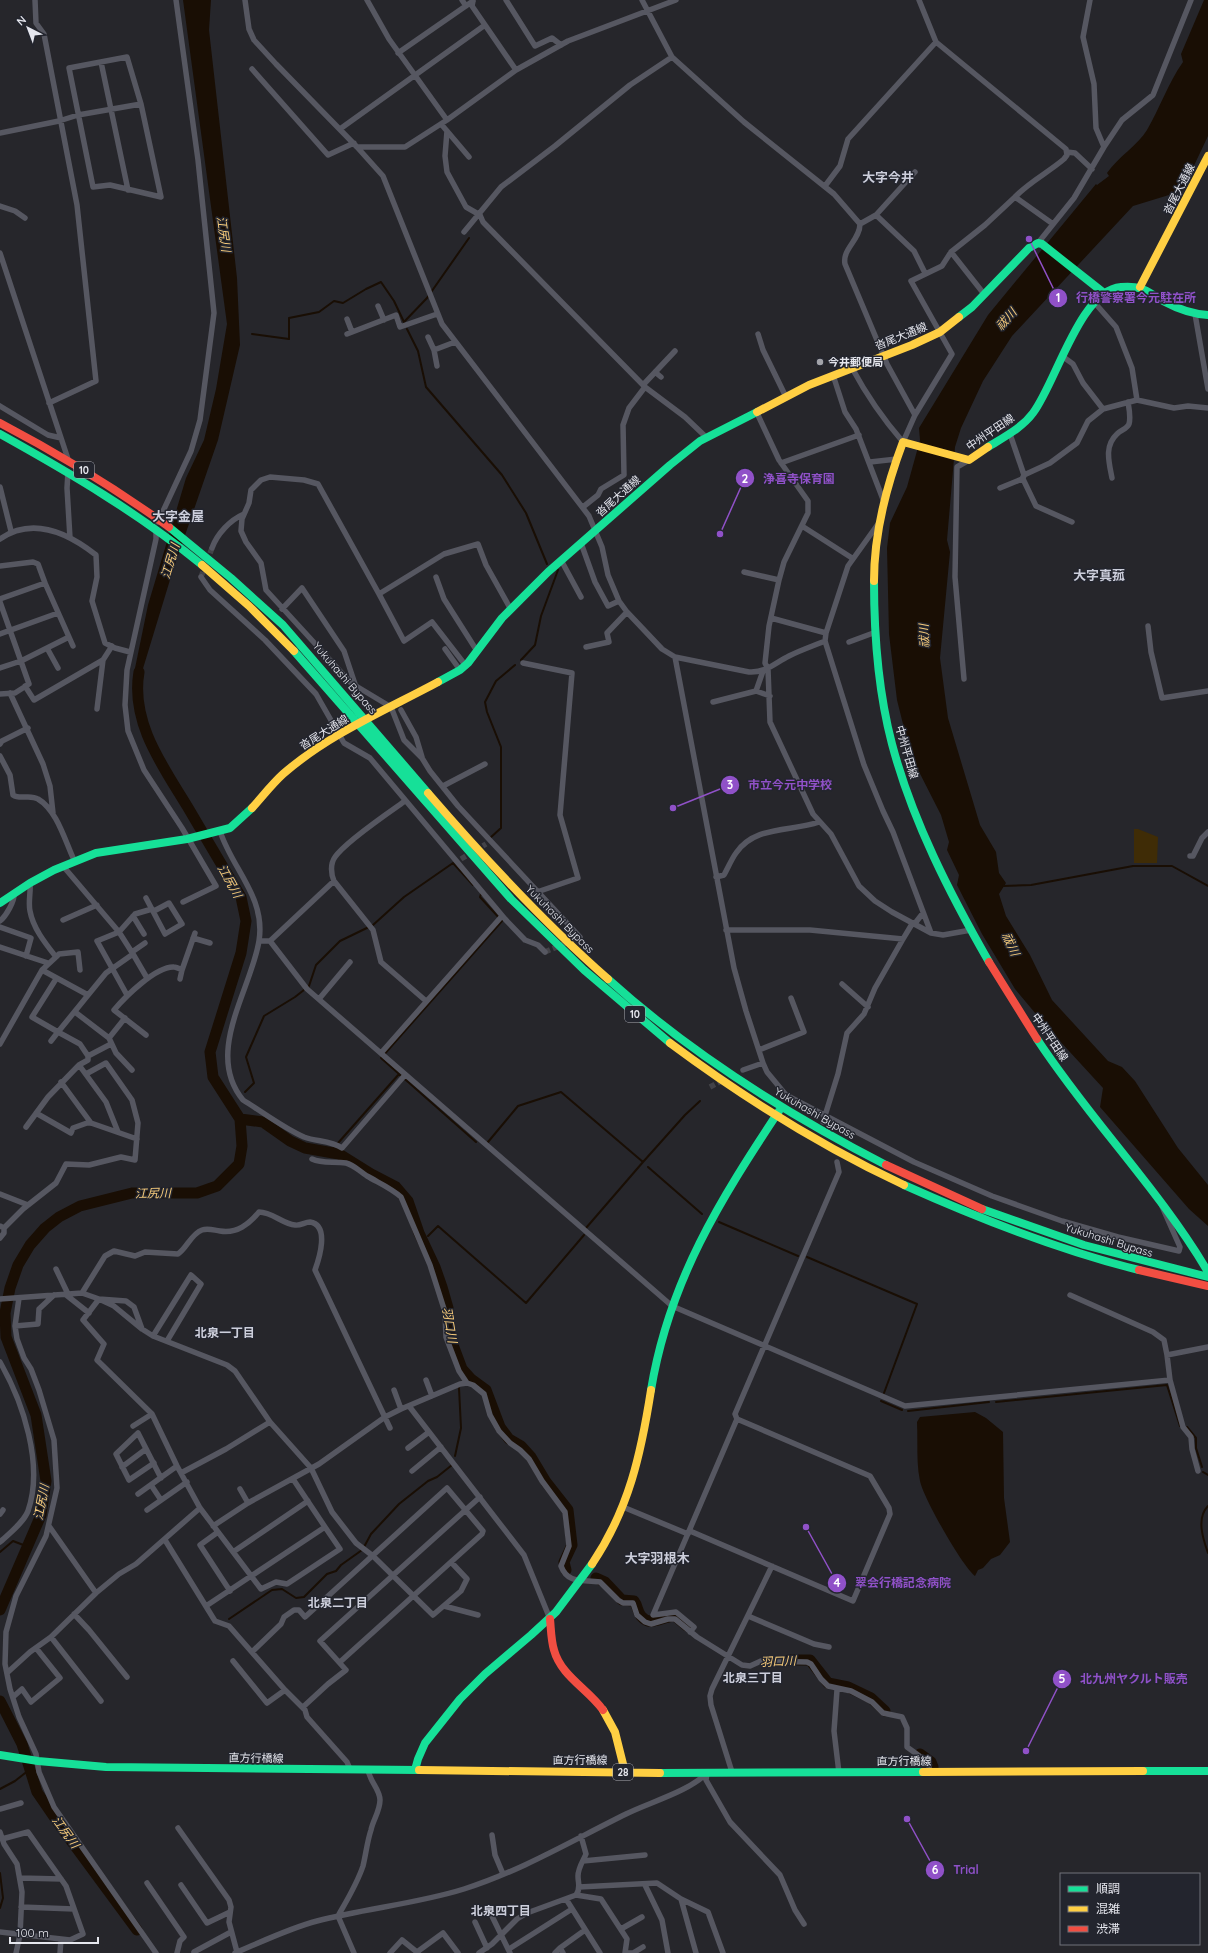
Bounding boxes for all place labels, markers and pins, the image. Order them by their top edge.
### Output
callout: 行橋警察署今元駐在所 [1048,286,1204,310]
place label: 今井郵便局 [828,355,883,369]
marker: 今井郵便局 [815,357,825,367]
callout: 浄喜寺保育園 [735,466,843,490]
callout: 市立今元中学校 [720,773,840,797]
callout: 翠会行橋記念病院 [827,1571,959,1595]
callout: 北九州ヤクルト販売 [1052,1667,1196,1691]
callout: Trial [925,1858,987,1882]

